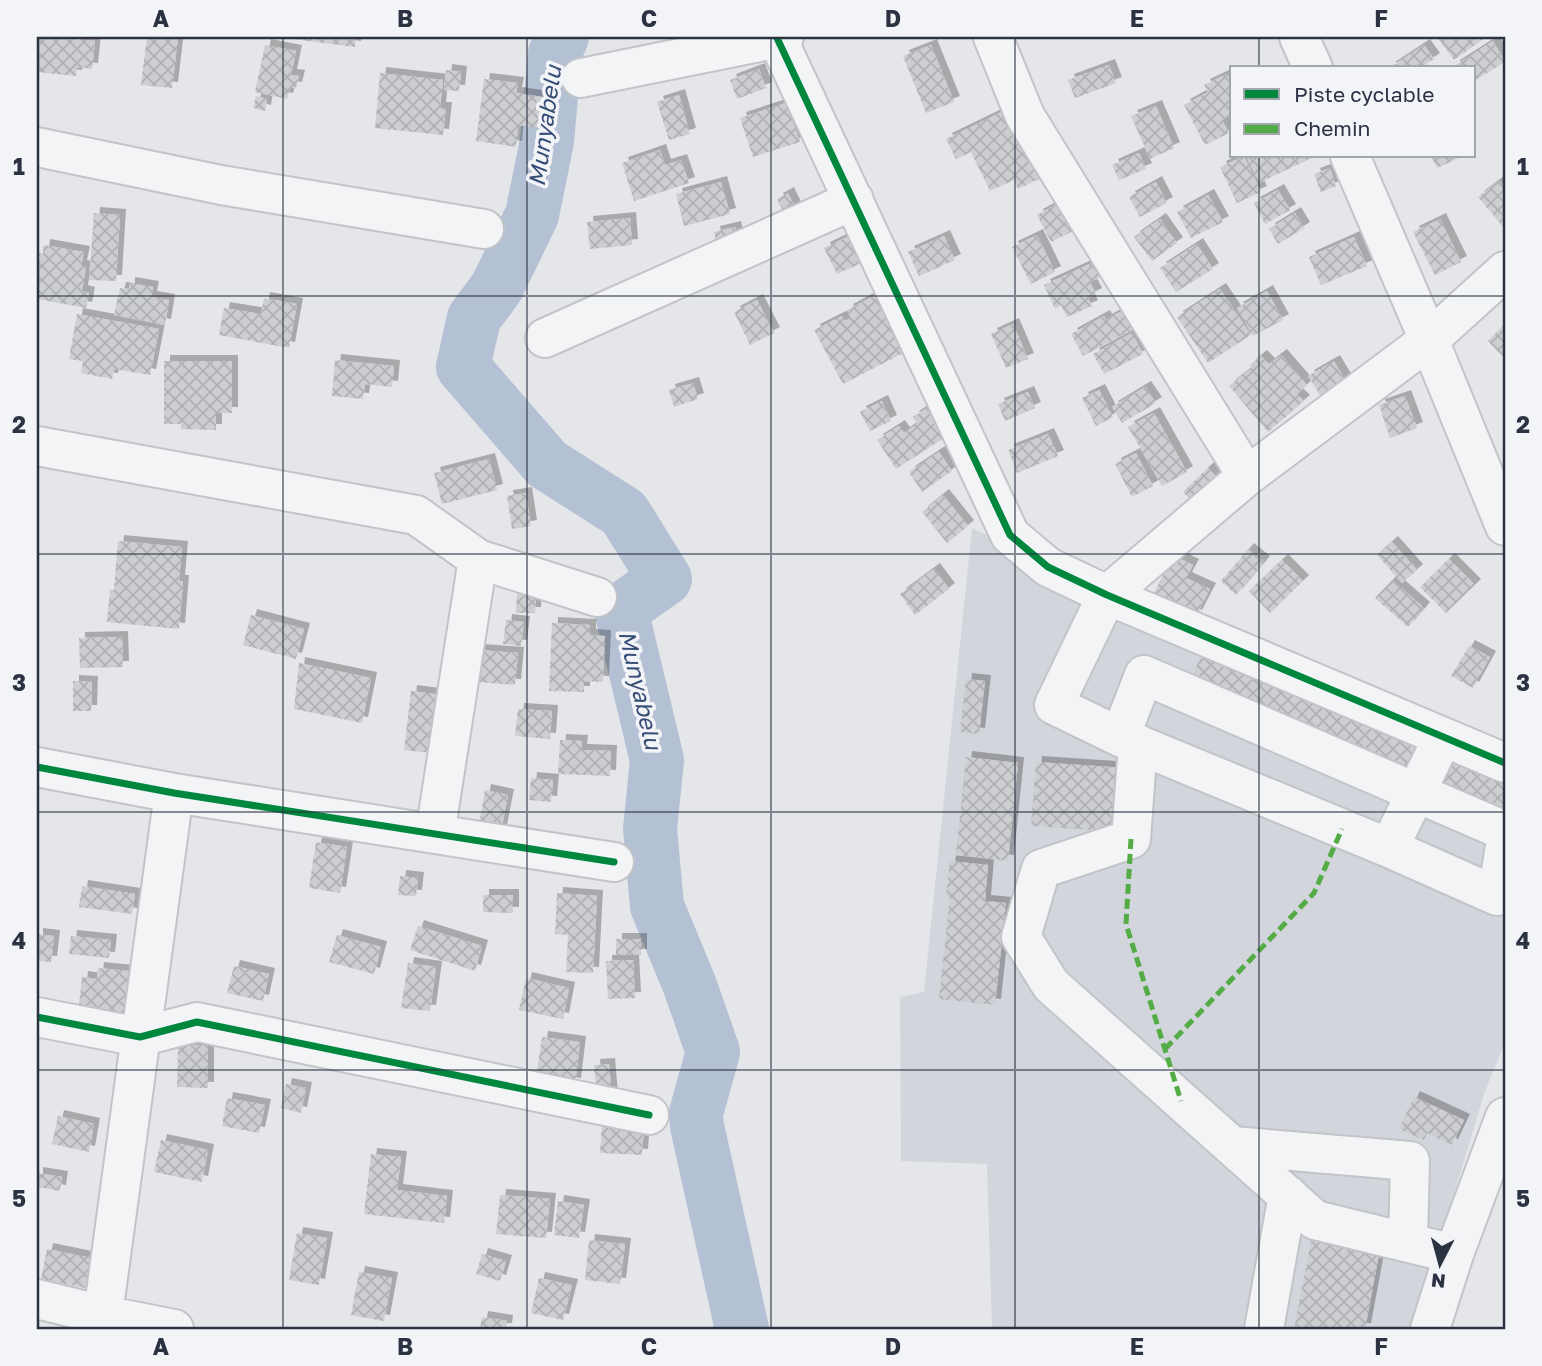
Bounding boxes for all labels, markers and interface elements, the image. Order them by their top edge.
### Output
text: A [153,4,170,32]
text: B [397,4,413,32]
text: C [641,4,657,32]
text: D [885,4,901,32]
text: E [1130,4,1144,32]
text: F [1374,4,1388,32]
water label: Munyabelu [522,62,567,188]
legend [1230,66,1476,158]
text: Piste cyclable [1294,81,1434,107]
text: Chemin [1294,115,1371,141]
text: 1 [13,152,25,180]
text: 1 [1517,152,1529,180]
text: 2 [12,410,26,438]
text: 2 [1516,410,1530,438]
water label: Munyabelu [614,628,669,754]
text: 3 [12,668,26,696]
text: 3 [1516,668,1530,696]
text: 4 [12,926,26,954]
text: 4 [1516,926,1530,954]
text: 5 [12,1184,26,1212]
text: 5 [1516,1184,1530,1212]
north arrow [1406,1230,1476,1300]
text: N [1430,1269,1447,1294]
text: A [153,1332,170,1360]
text: B [397,1332,413,1360]
text: C [641,1332,657,1360]
text: D [885,1332,901,1360]
text: E [1130,1332,1144,1360]
text: F [1374,1332,1388,1360]

